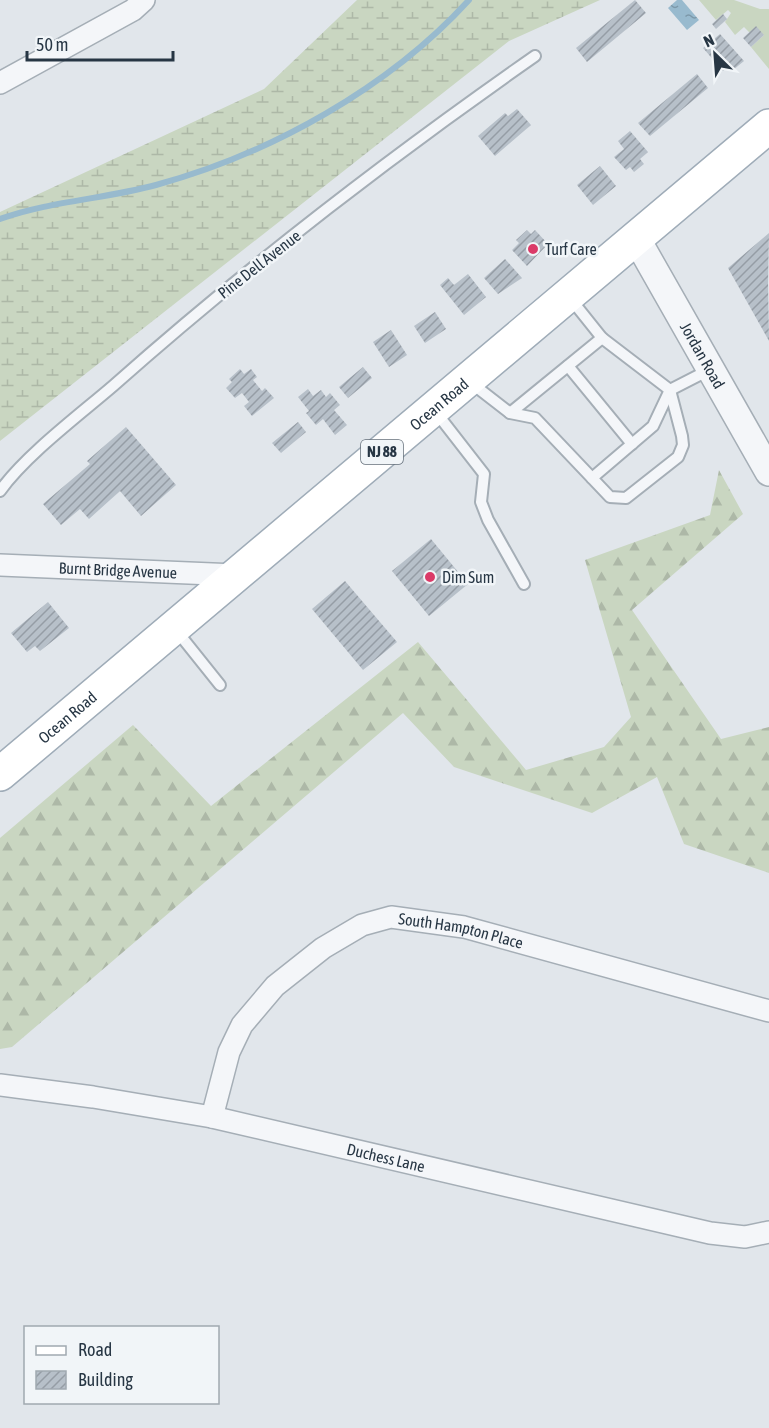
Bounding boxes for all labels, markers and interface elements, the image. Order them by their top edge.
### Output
scale bar [27,24,172,62]
north arrow [685,24,745,84]
text: N [701,30,717,51]
text: 50 m [36,34,68,55]
street label: Pine Dell Avenue [214,226,304,302]
place label: Turf Care [545,240,597,258]
marker: Turf Care [526,242,540,256]
street label: Jordan Road [677,319,729,392]
street label: Ocean Road [406,375,472,434]
road number: NJ 88 [361,440,403,464]
street label: Burnt Bridge Avenue [58,558,178,581]
place label: Dim Sum [442,568,494,586]
marker: Dim Sum [423,570,437,584]
street label: Ocean Road [35,688,100,747]
street label: South Hampton Place [397,909,525,952]
street label: Duchess Lane [345,1140,427,1175]
legend [24,1326,219,1404]
text: Road [78,1339,112,1360]
text: Building [78,1369,133,1390]

